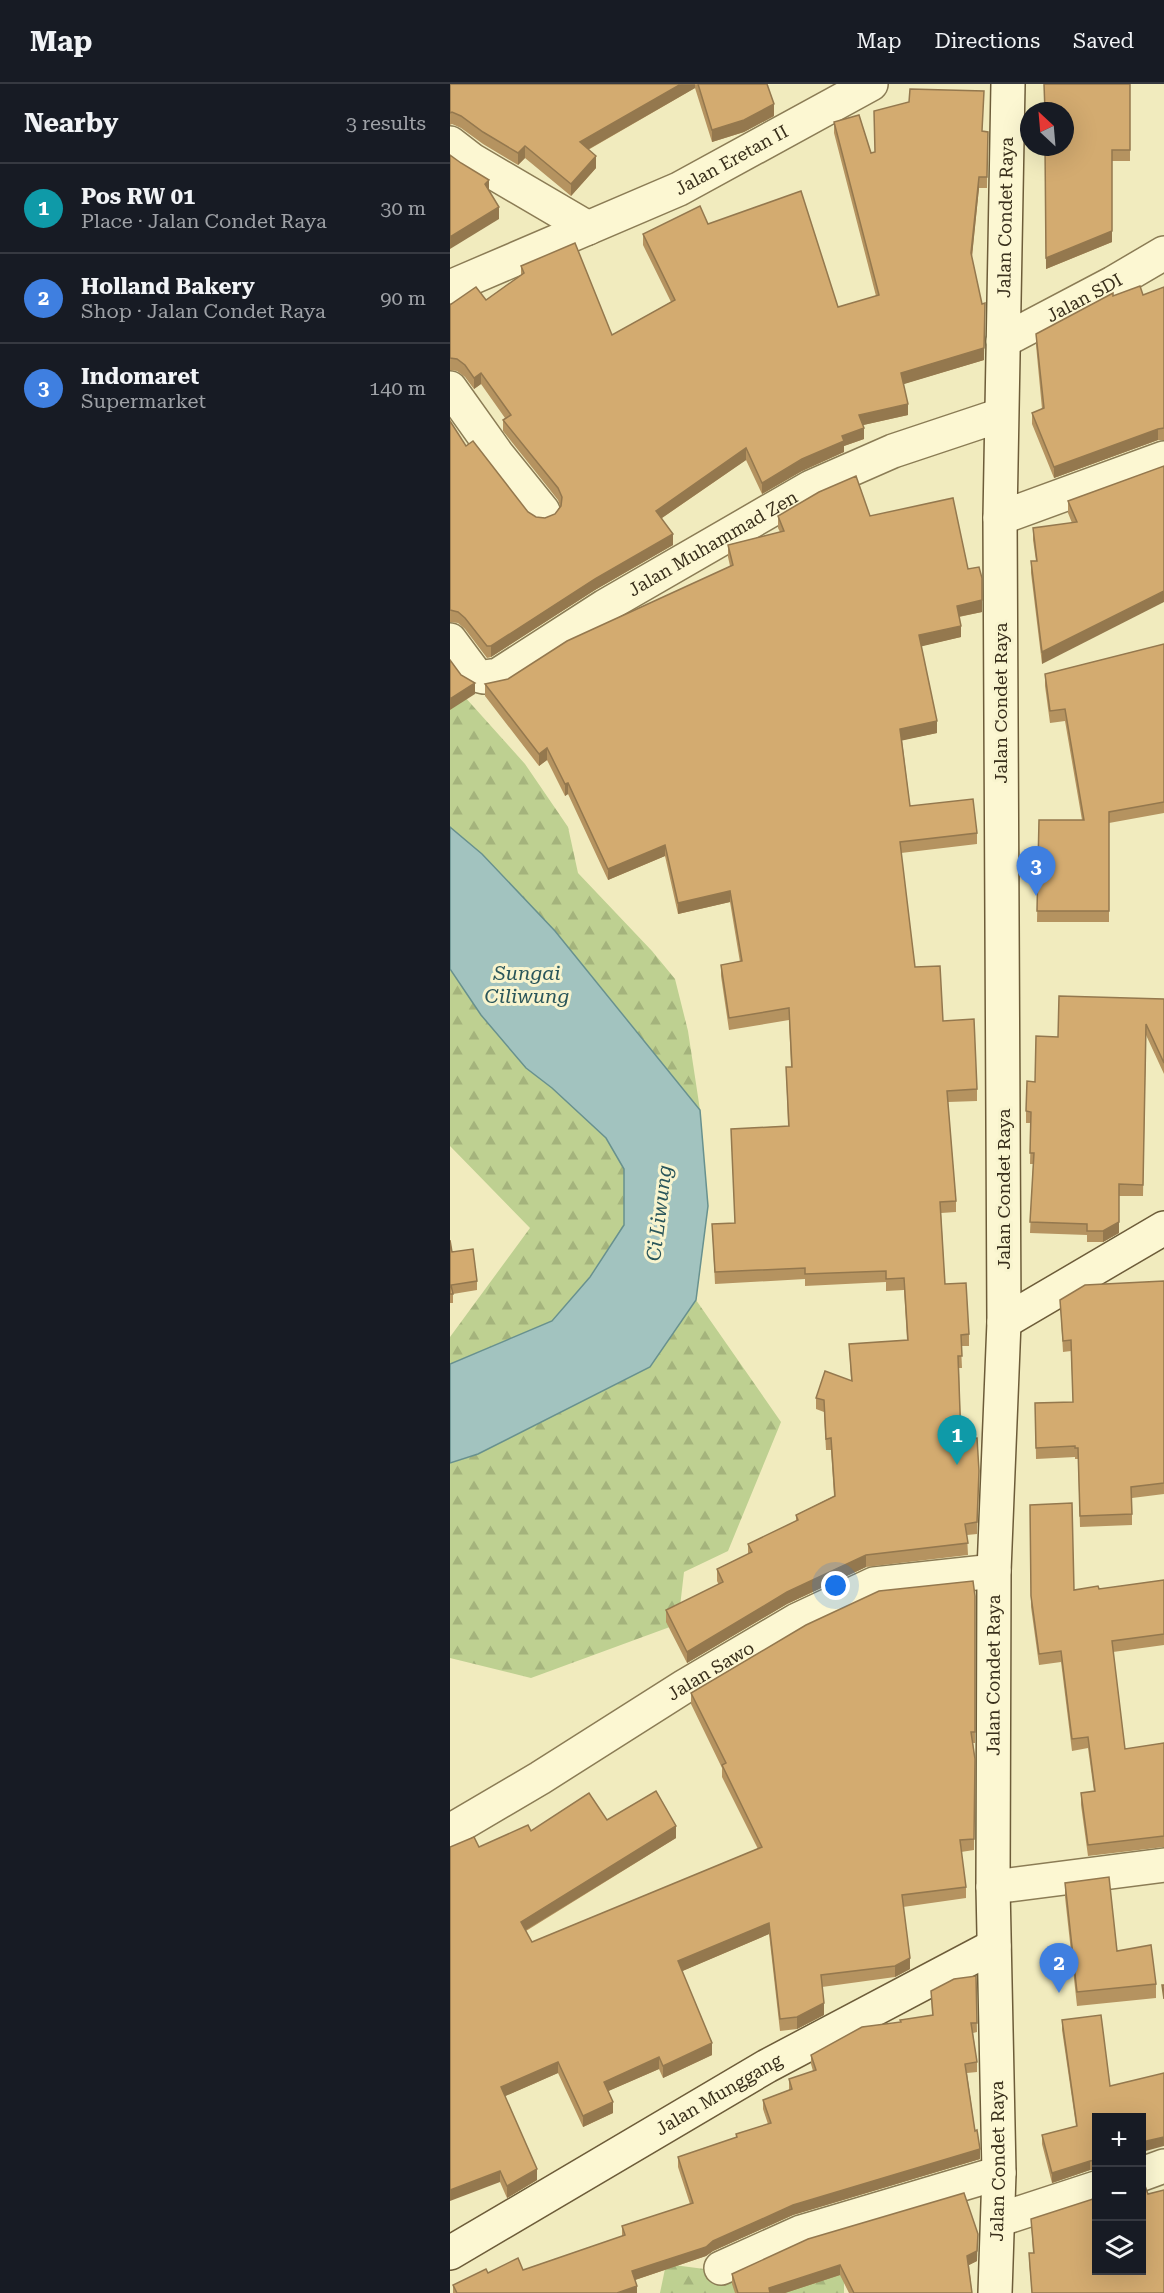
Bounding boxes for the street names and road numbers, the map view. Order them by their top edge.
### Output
street label: Jalan Eretan II [671,120,792,199]
street label: Jalan Condet Raya [993,136,1017,298]
street label: Jalan SDI [1043,269,1126,326]
street label: Jalan Muhammad Zen [624,486,802,600]
street label: Jalan Condet Raya [990,622,1011,783]
street label: Jalan Condet Raya [993,1108,1014,1269]
street label: Jalan Condet Raya [982,1594,1004,1756]
street label: Jalan Sawo [663,1637,758,1705]
street label: Jalan Munggang [652,2049,786,2139]
street label: Jalan Condet Raya [986,2080,1009,2242]

